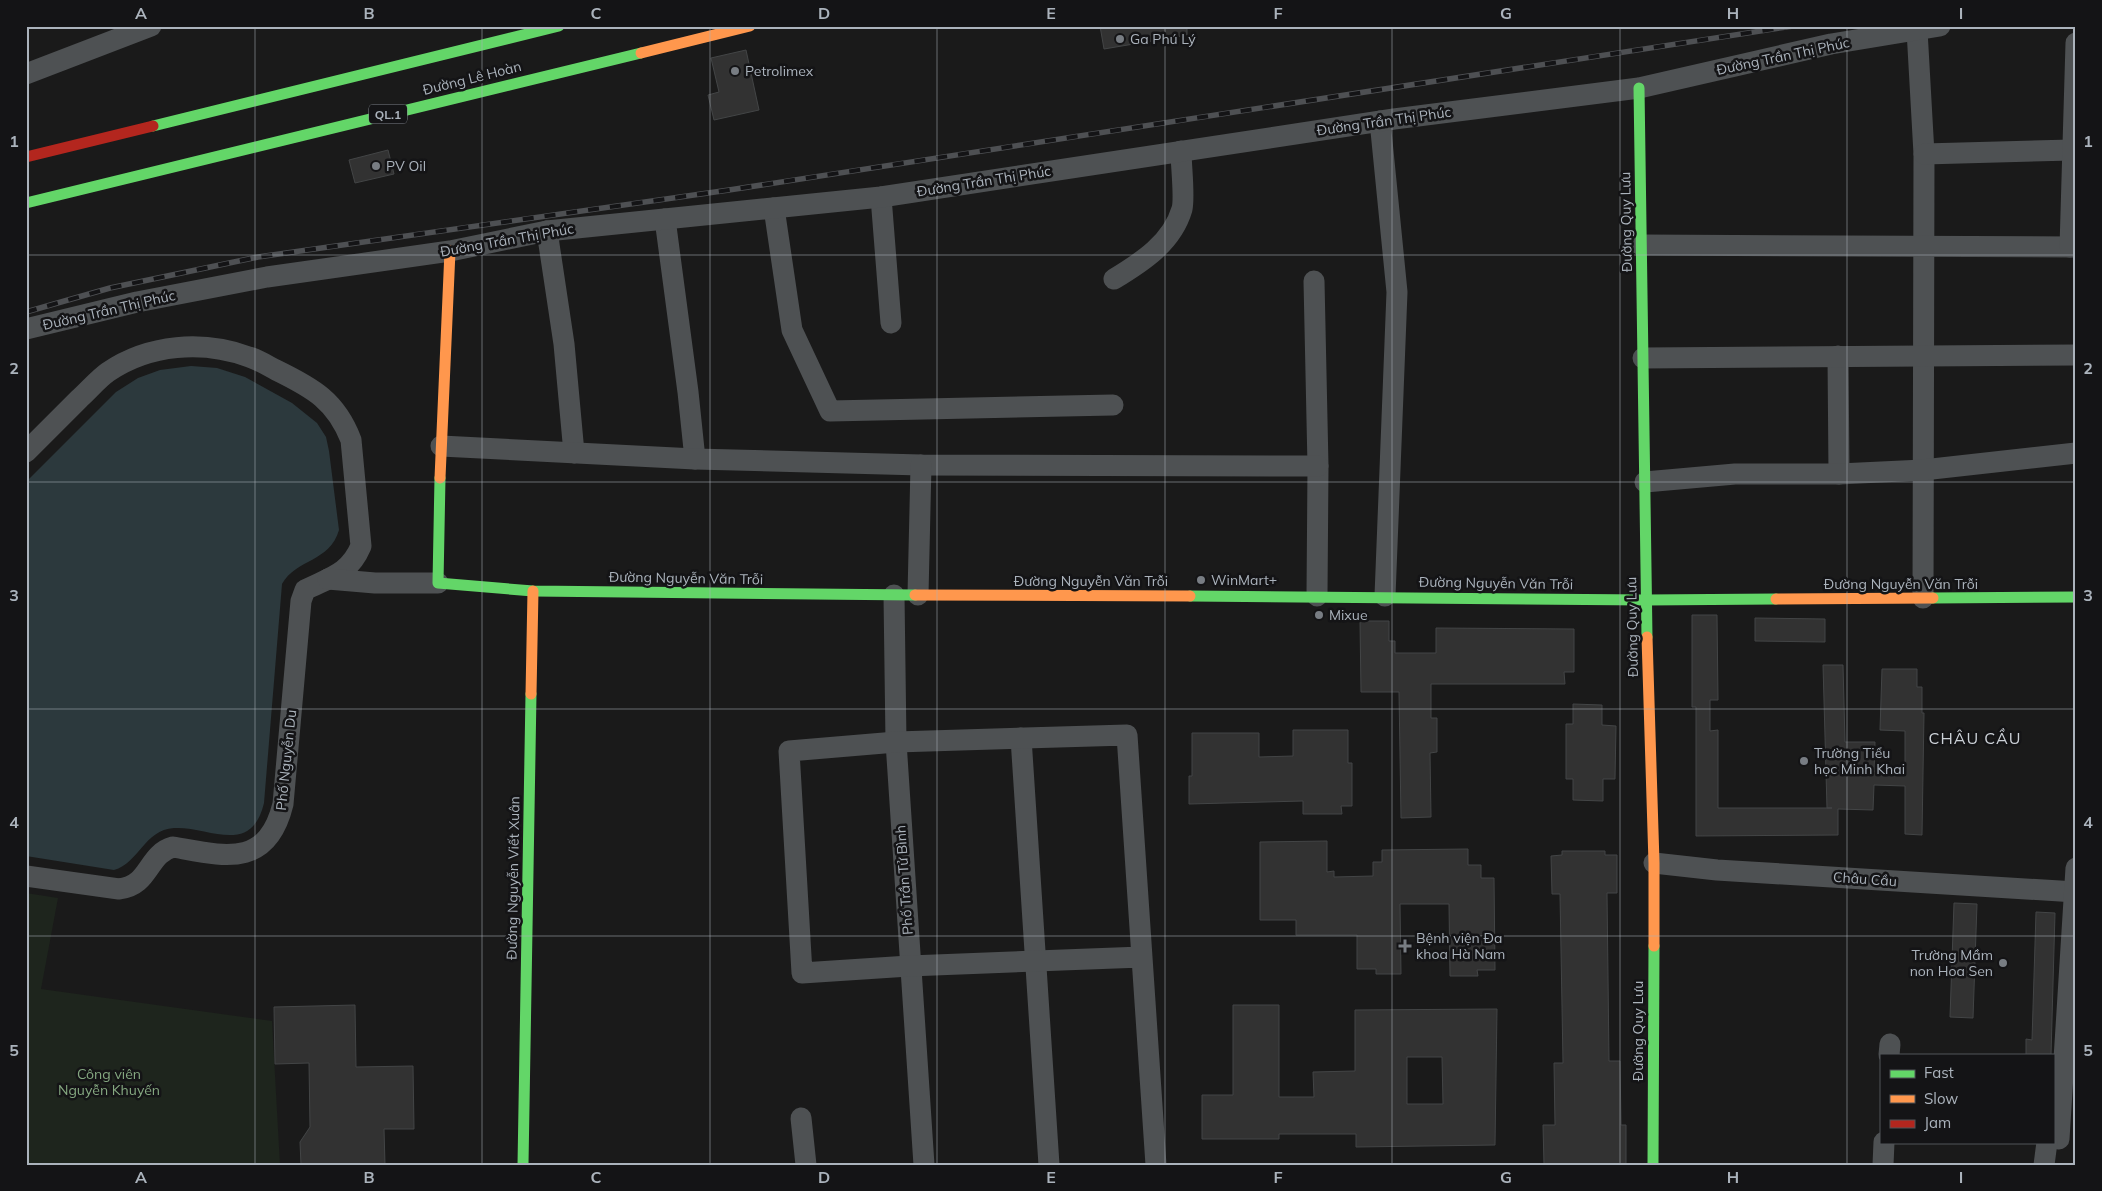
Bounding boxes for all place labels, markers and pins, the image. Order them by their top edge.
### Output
place label: Ga Phú Lý [1130,30,1196,48]
marker: Ga Phú Lý [1114,33,1126,45]
place label: Petrolimex [745,62,814,80]
marker: Petrolimex [729,65,741,77]
place label: PV Oil [386,157,426,175]
marker: PV Oil [370,160,382,172]
place label: WinMart+ [1211,571,1277,589]
marker: WinMart+ [1195,574,1207,586]
place label: Mixue [1329,606,1368,624]
marker: Mixue [1313,609,1325,621]
place label: Trường Tiểu học Minh Khai [1814,744,1905,778]
marker: Trường Tiểu học Minh Khai [1798,755,1810,767]
place label: Bệnh viện Đa khoa Hà Nam [1416,929,1505,963]
marker: Bệnh viện Đa khoa Hà Nam [1398,939,1412,953]
place label: Trường Mầm non Hoa Sen [1910,946,1993,980]
marker: Trường Mầm non Hoa Sen [1997,957,2009,969]

